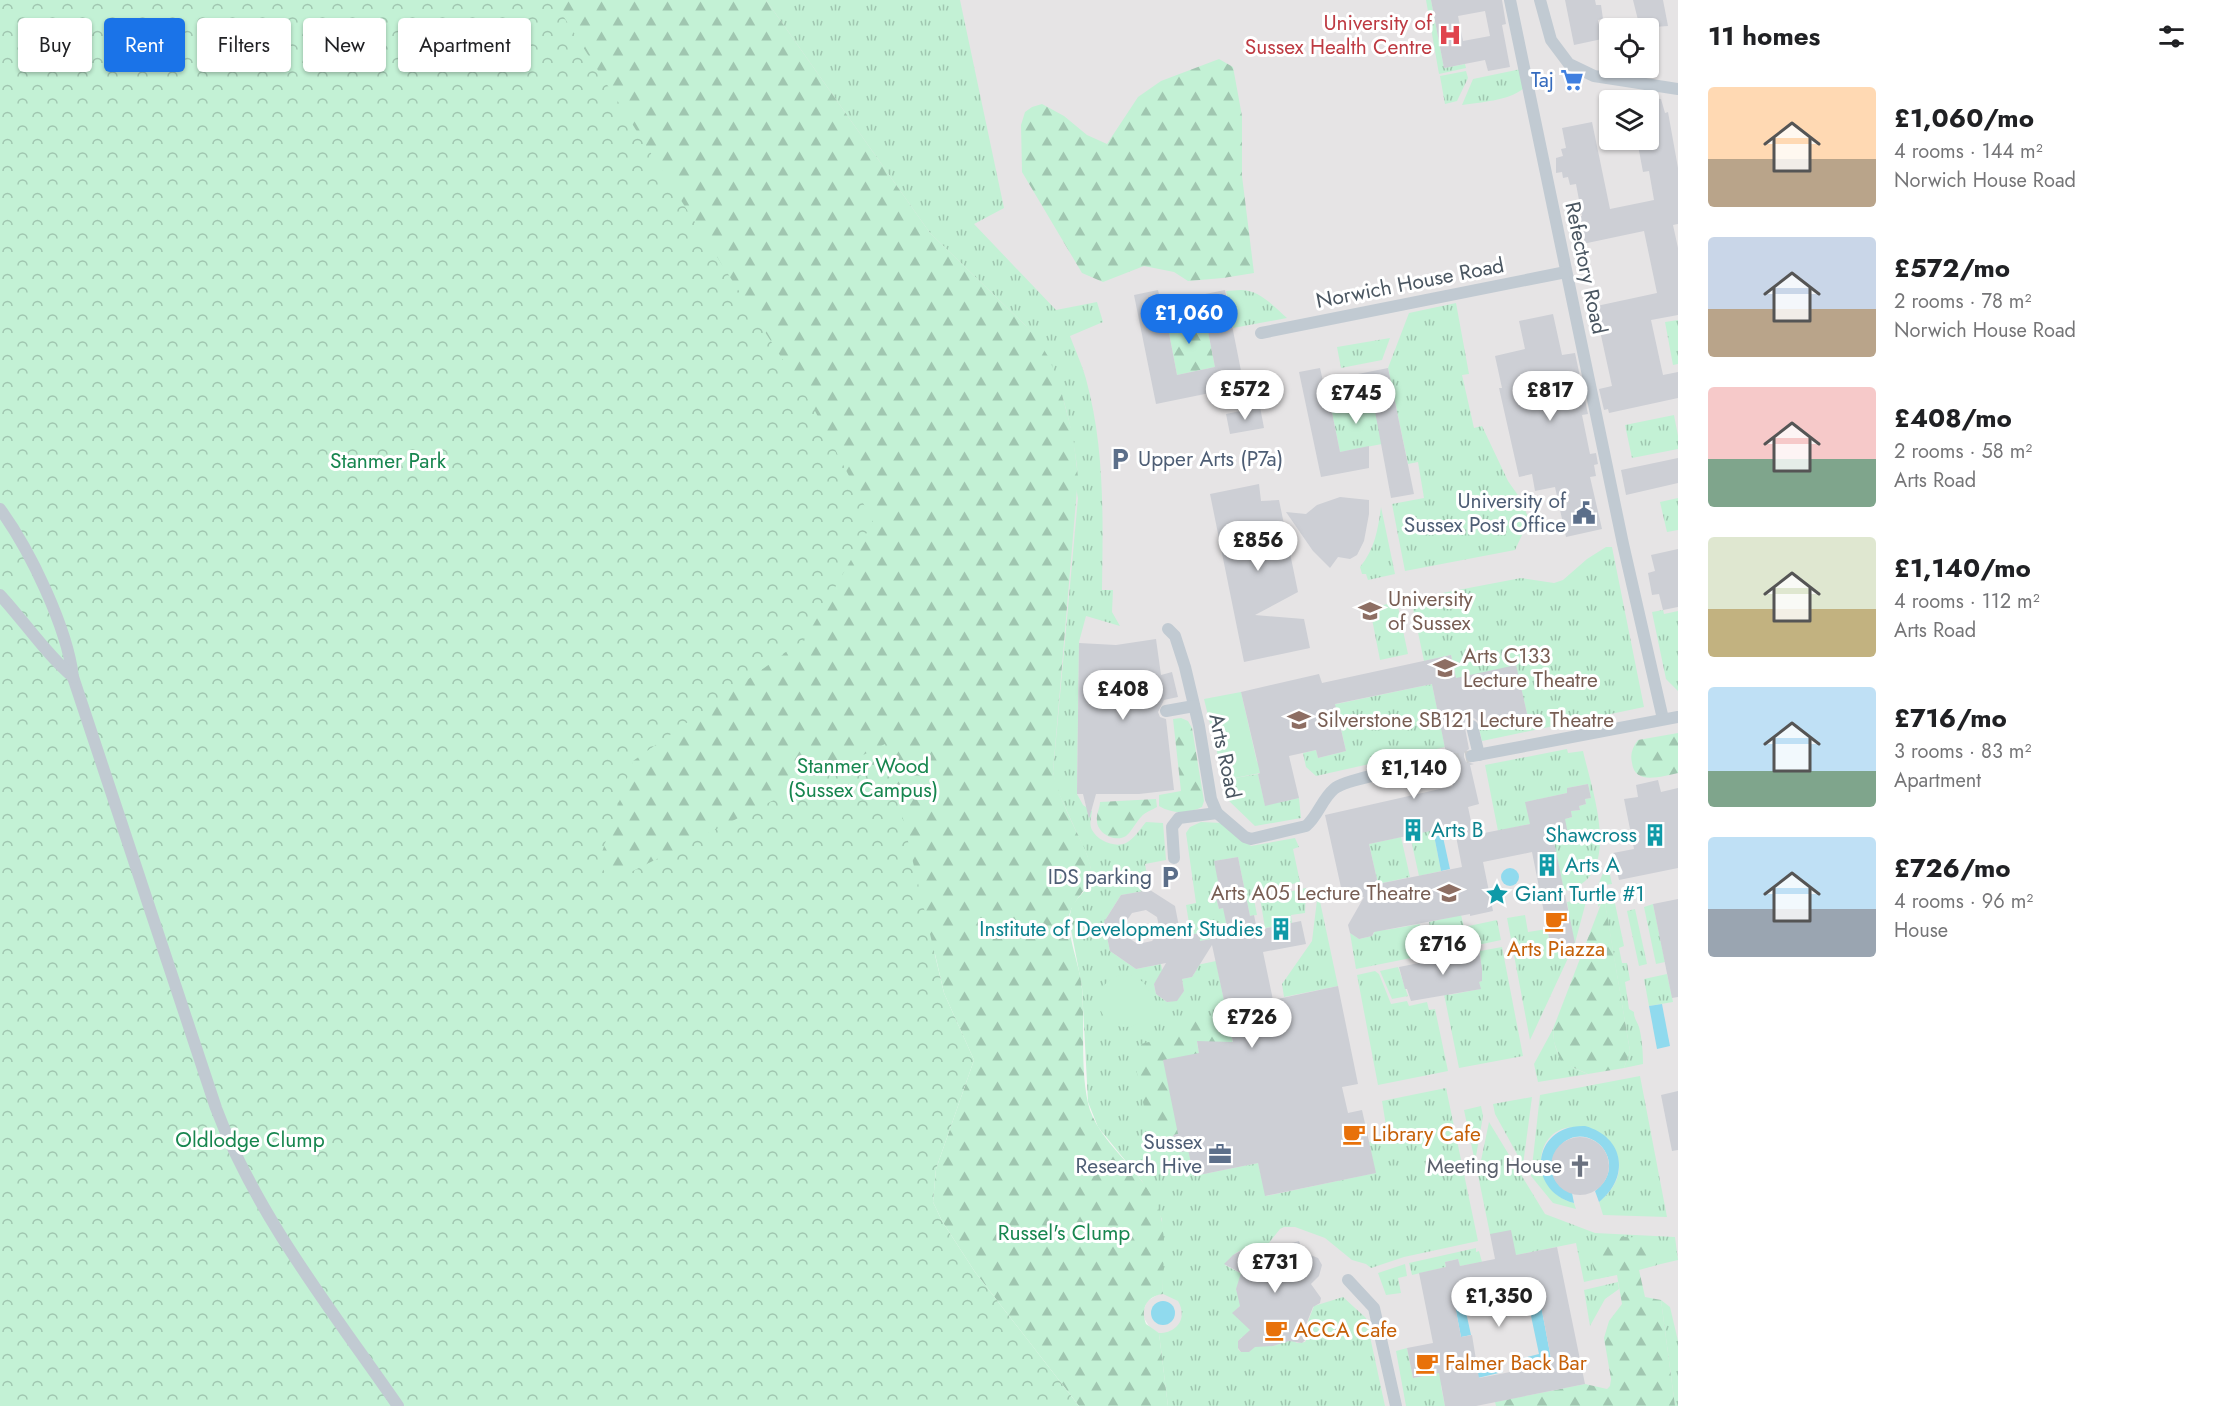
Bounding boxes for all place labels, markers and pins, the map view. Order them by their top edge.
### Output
place label: University of Sussex Health Centre [1245,8,1433,62]
hospital icon: University of Sussex Health Centre [1437,22,1463,48]
place label: Taj [1531,65,1554,95]
supermarket icon: Taj [1559,67,1585,93]
pin: £1,060 [1140,294,1238,345]
pin: £572 [1209,370,1281,421]
pin: £817 [1514,371,1586,422]
pin: £745 [1320,374,1392,425]
place label: Upper Arts (P7a) [1138,444,1283,474]
parking icon: Upper Arts (P7a) [1107,446,1133,472]
place label: University of Sussex Post Office [1404,486,1567,540]
public building icon: University of Sussex Post Office [1571,500,1597,526]
pin: £856 [1222,521,1294,572]
place label: University of Sussex [1388,584,1474,638]
school or university icon: University of Sussex [1357,598,1383,624]
place label: Arts C133 Lecture Theatre [1463,641,1598,695]
school or university icon: Arts C133 Lecture Theatre [1432,655,1458,681]
pin: £408 [1087,670,1159,721]
place label: Silverstone SB121 Lecture Theatre [1317,705,1614,735]
school or university icon: Silverstone SB121 Lecture Theatre [1286,707,1312,733]
pin: £1,140 [1365,749,1463,800]
place label: Arts B [1431,815,1484,845]
building icon: Arts B [1400,817,1426,843]
place label: Shawcross [1545,820,1637,850]
building icon: Shawcross [1642,822,1668,848]
place label: Arts A [1565,850,1620,880]
building icon: Arts A [1534,852,1560,878]
place label: IDS parking [1048,862,1152,892]
parking icon: IDS parking [1157,864,1183,890]
place label: Arts A05 Lecture Theatre [1211,878,1431,908]
place label: Giant Turtle #1 [1515,879,1645,909]
school or university icon: Arts A05 Lecture Theatre [1436,880,1462,906]
place icon: Giant Turtle #1 [1484,881,1510,907]
cafe icon: Arts Piazza [1543,908,1569,934]
place label: Institute of Development Studies [979,914,1263,944]
building icon: Institute of Development Studies [1268,916,1294,942]
pin: £716 [1407,925,1479,976]
place label: Arts Piazza [1507,934,1605,964]
pin: £726 [1216,998,1288,1049]
place label: Library Cafe [1372,1119,1481,1149]
cafe icon: Library Cafe [1341,1121,1367,1147]
place label: Sussex Research Hive [1076,1127,1202,1181]
office icon: Sussex Research Hive [1207,1141,1233,1167]
place label: Meeting House [1427,1151,1562,1181]
church icon: Meeting House [1567,1153,1593,1179]
pin: £731 [1239,1243,1311,1294]
pin: £1,350 [1450,1277,1548,1328]
place label: ACCA Cafe [1294,1315,1397,1345]
cafe icon: ACCA Cafe [1263,1317,1289,1343]
place label: Falmer Back Bar [1445,1348,1588,1378]
cafe icon: Falmer Back Bar [1414,1350,1440,1376]

